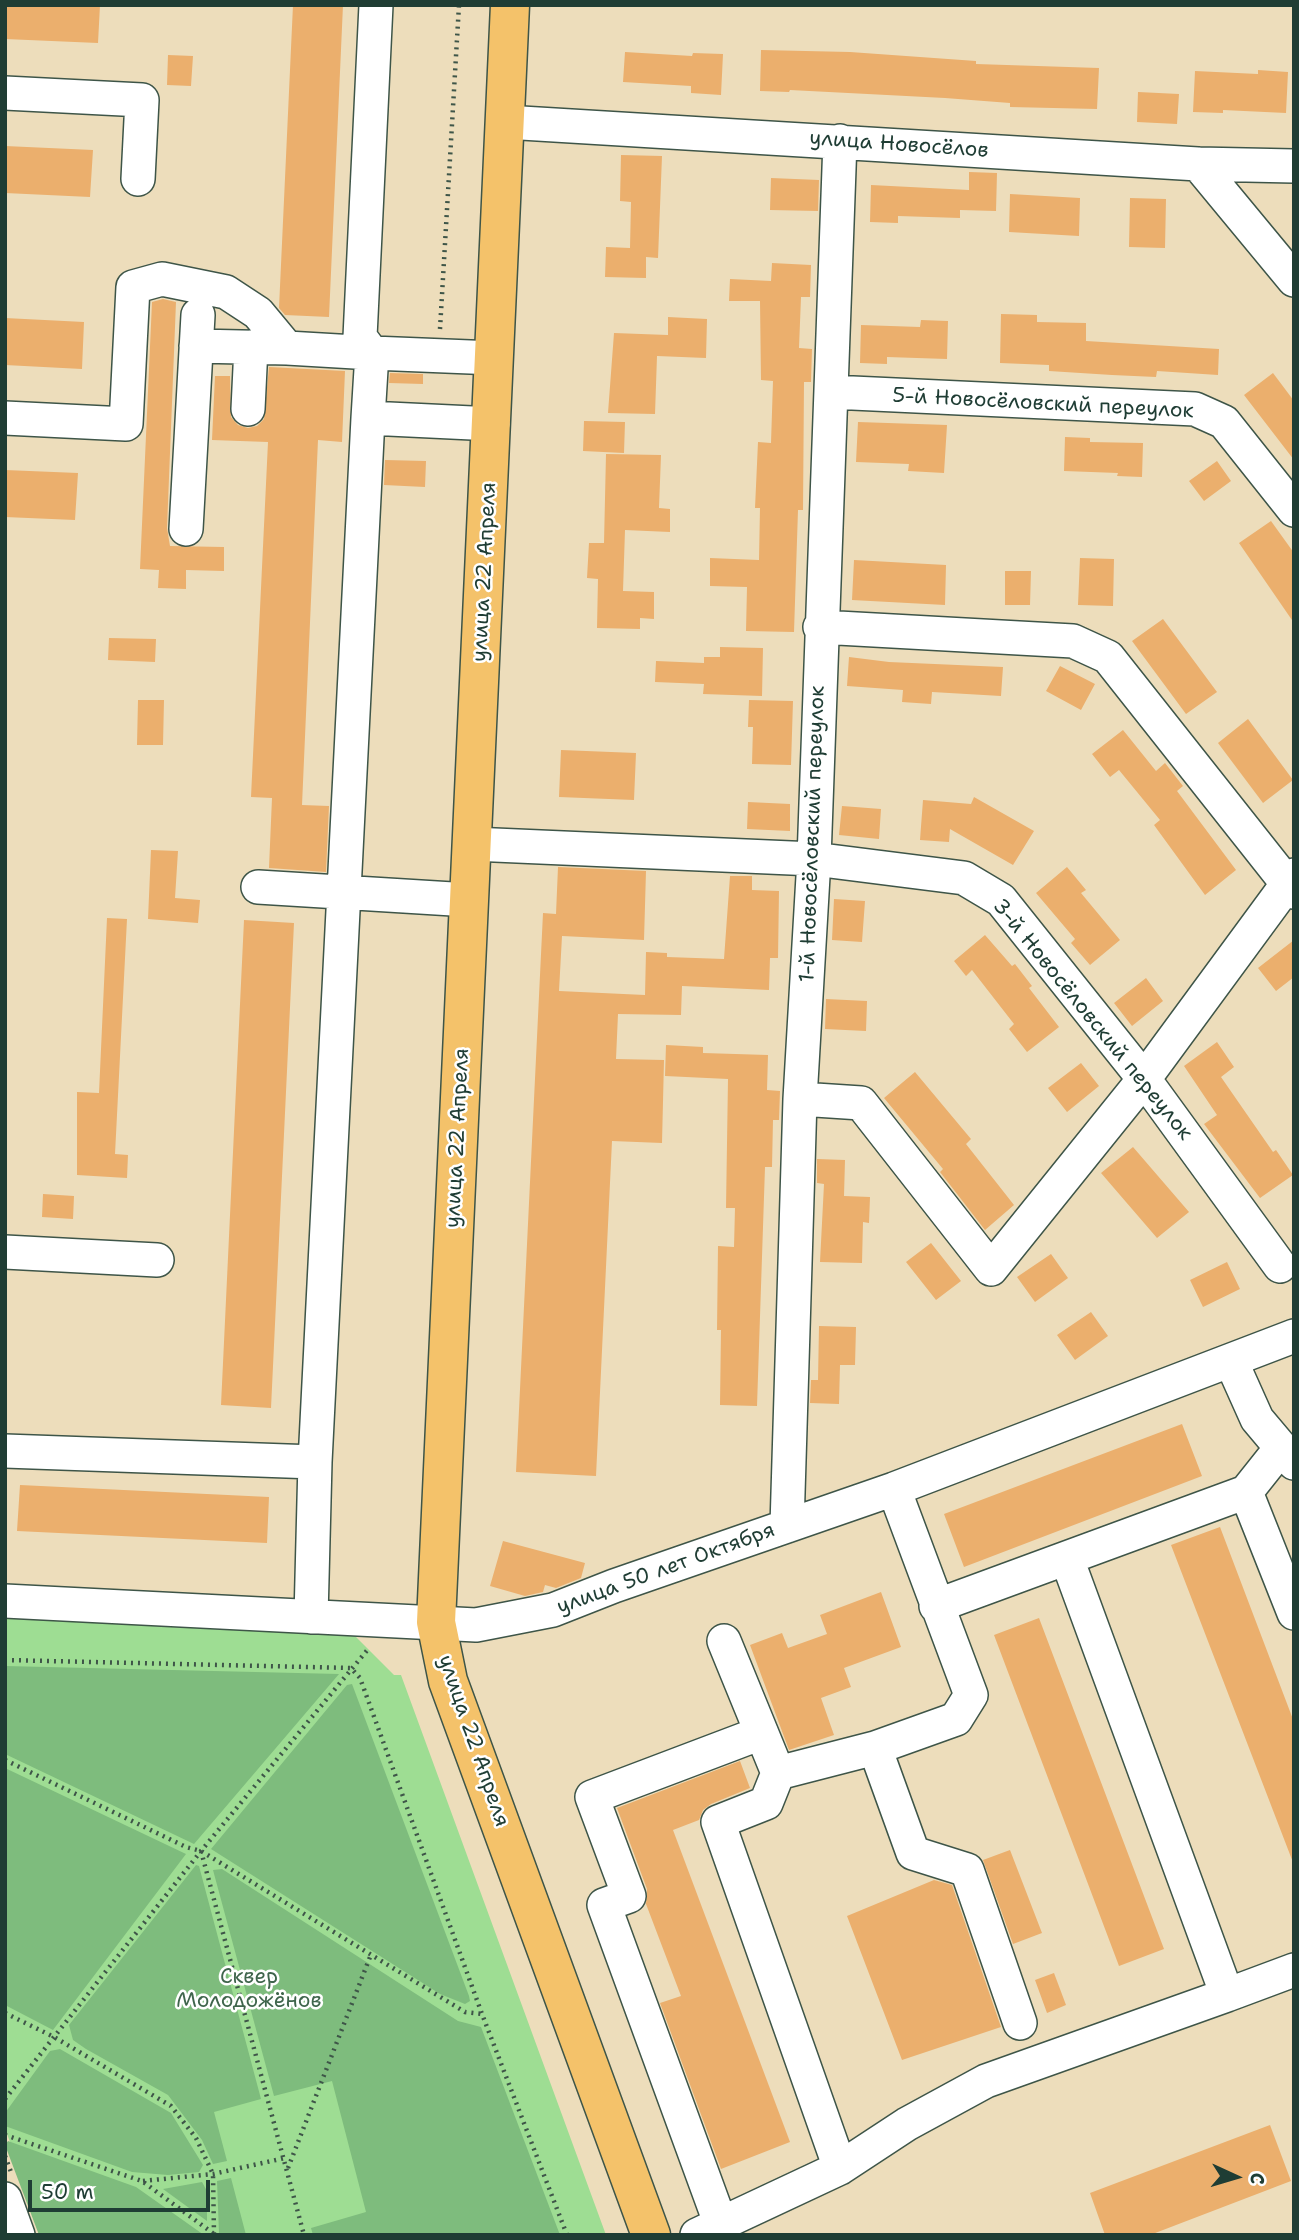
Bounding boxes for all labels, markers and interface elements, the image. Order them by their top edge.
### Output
street label: улица Новосёлов [809,126,989,164]
street label: 5-й Новосёловский переулок [892,384,1194,424]
street label: улица 22 Апреля [468,481,502,663]
street label: 1-й Новосёловский переулок [795,685,831,983]
street label: 3-й Новосёловский переулок [987,894,1197,1146]
street label: улица 22 Апреля [441,1047,475,1229]
street label: улица 50 лет Октября [554,1518,778,1620]
street label: улица 22 Апреля [432,1652,514,1830]
park label: Сквер Молодожёнов [176,1965,322,2015]
north arrow [1201,2142,1271,2212]
scale bar [32,2166,214,2210]
text: С [1245,2172,1270,2185]
text: 50 m [41,2178,94,2206]

